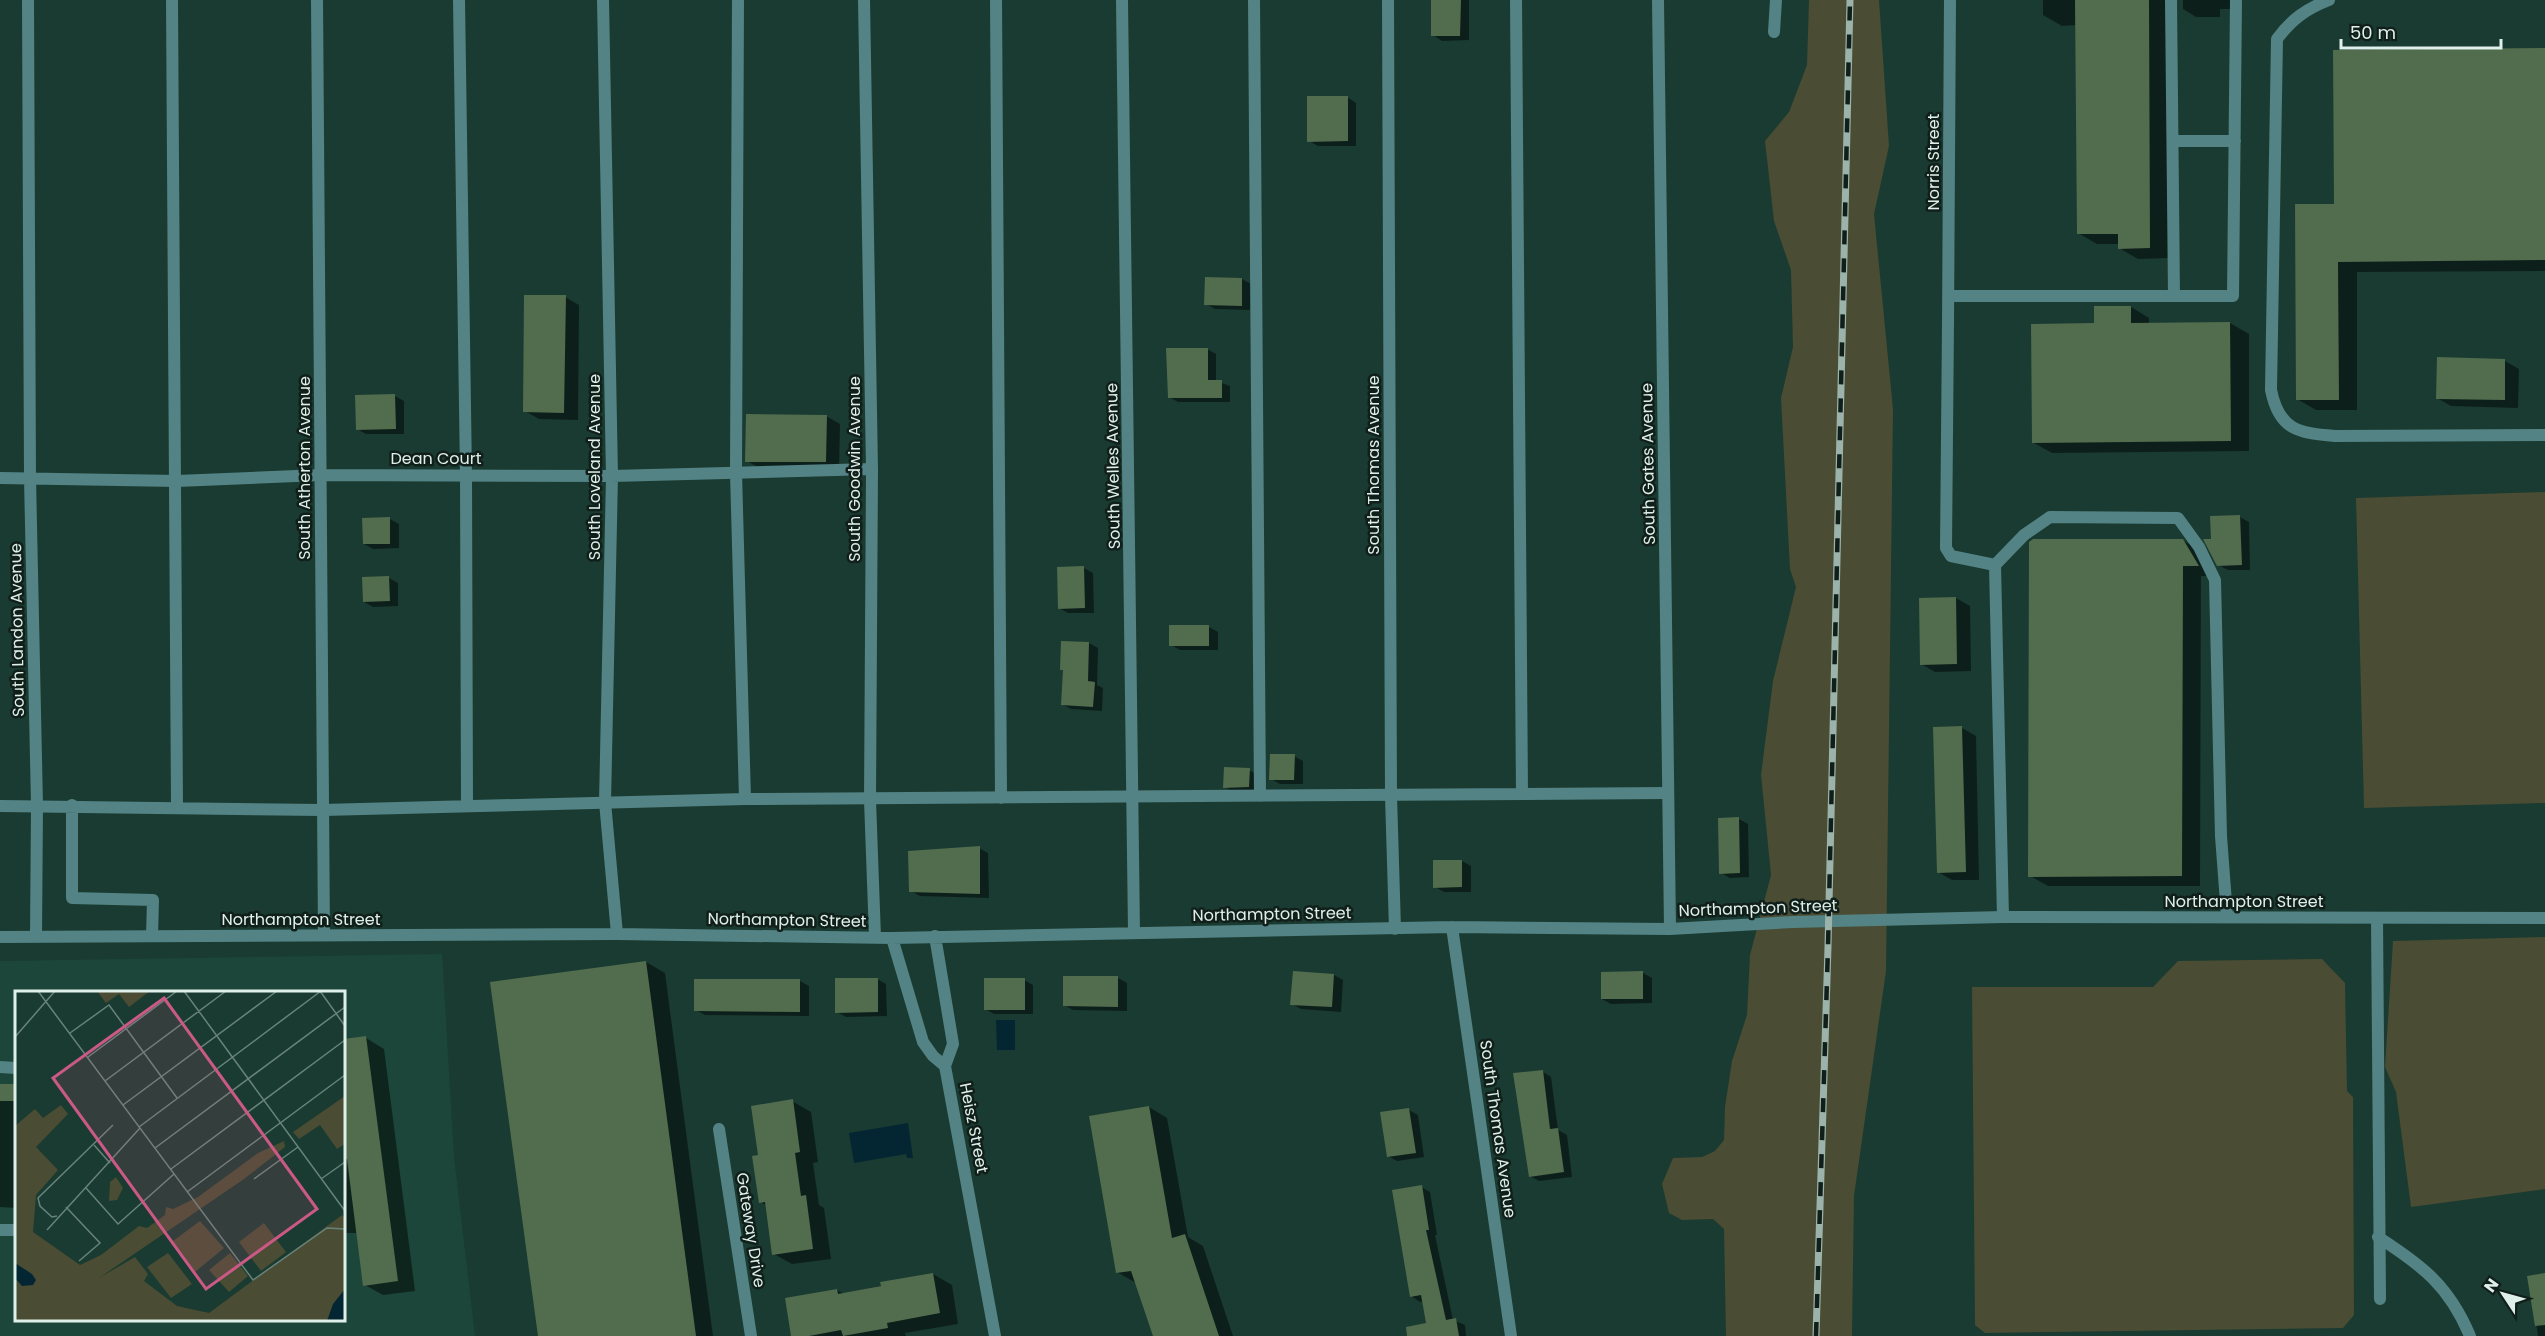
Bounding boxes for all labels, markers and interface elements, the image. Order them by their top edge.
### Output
scale bar [2341,12,2502,50]
text: 50 m [2350,20,2396,45]
street label: Norris Street [1922,113,1945,210]
street label: South Loveland Avenue [583,374,606,560]
street label: South Thomas Avenue [1362,375,1385,555]
street label: South Atherton Avenue [293,376,316,560]
street label: South Goodwin Avenue [843,376,866,562]
street label: South Welles Avenue [1100,383,1126,549]
street label: South Gates Avenue [1635,383,1661,545]
street label: Dean Court [390,447,482,470]
street label: South Landon Avenue [4,543,30,717]
street label: Northampton Street [2164,890,2324,913]
street label: Northampton Street [1678,894,1838,922]
street label: Northampton Street [1192,901,1352,927]
street label: Northampton Street [707,907,867,933]
street label: Northampton Street [221,908,381,931]
inset map [15,991,345,1321]
street label: South Thomas Avenue [1474,1039,1522,1219]
street label: Heisz Street [954,1081,994,1175]
street label: Gateway Drive [731,1171,771,1289]
north arrow [2473,1264,2533,1324]
text: N [2478,1274,2504,1297]

